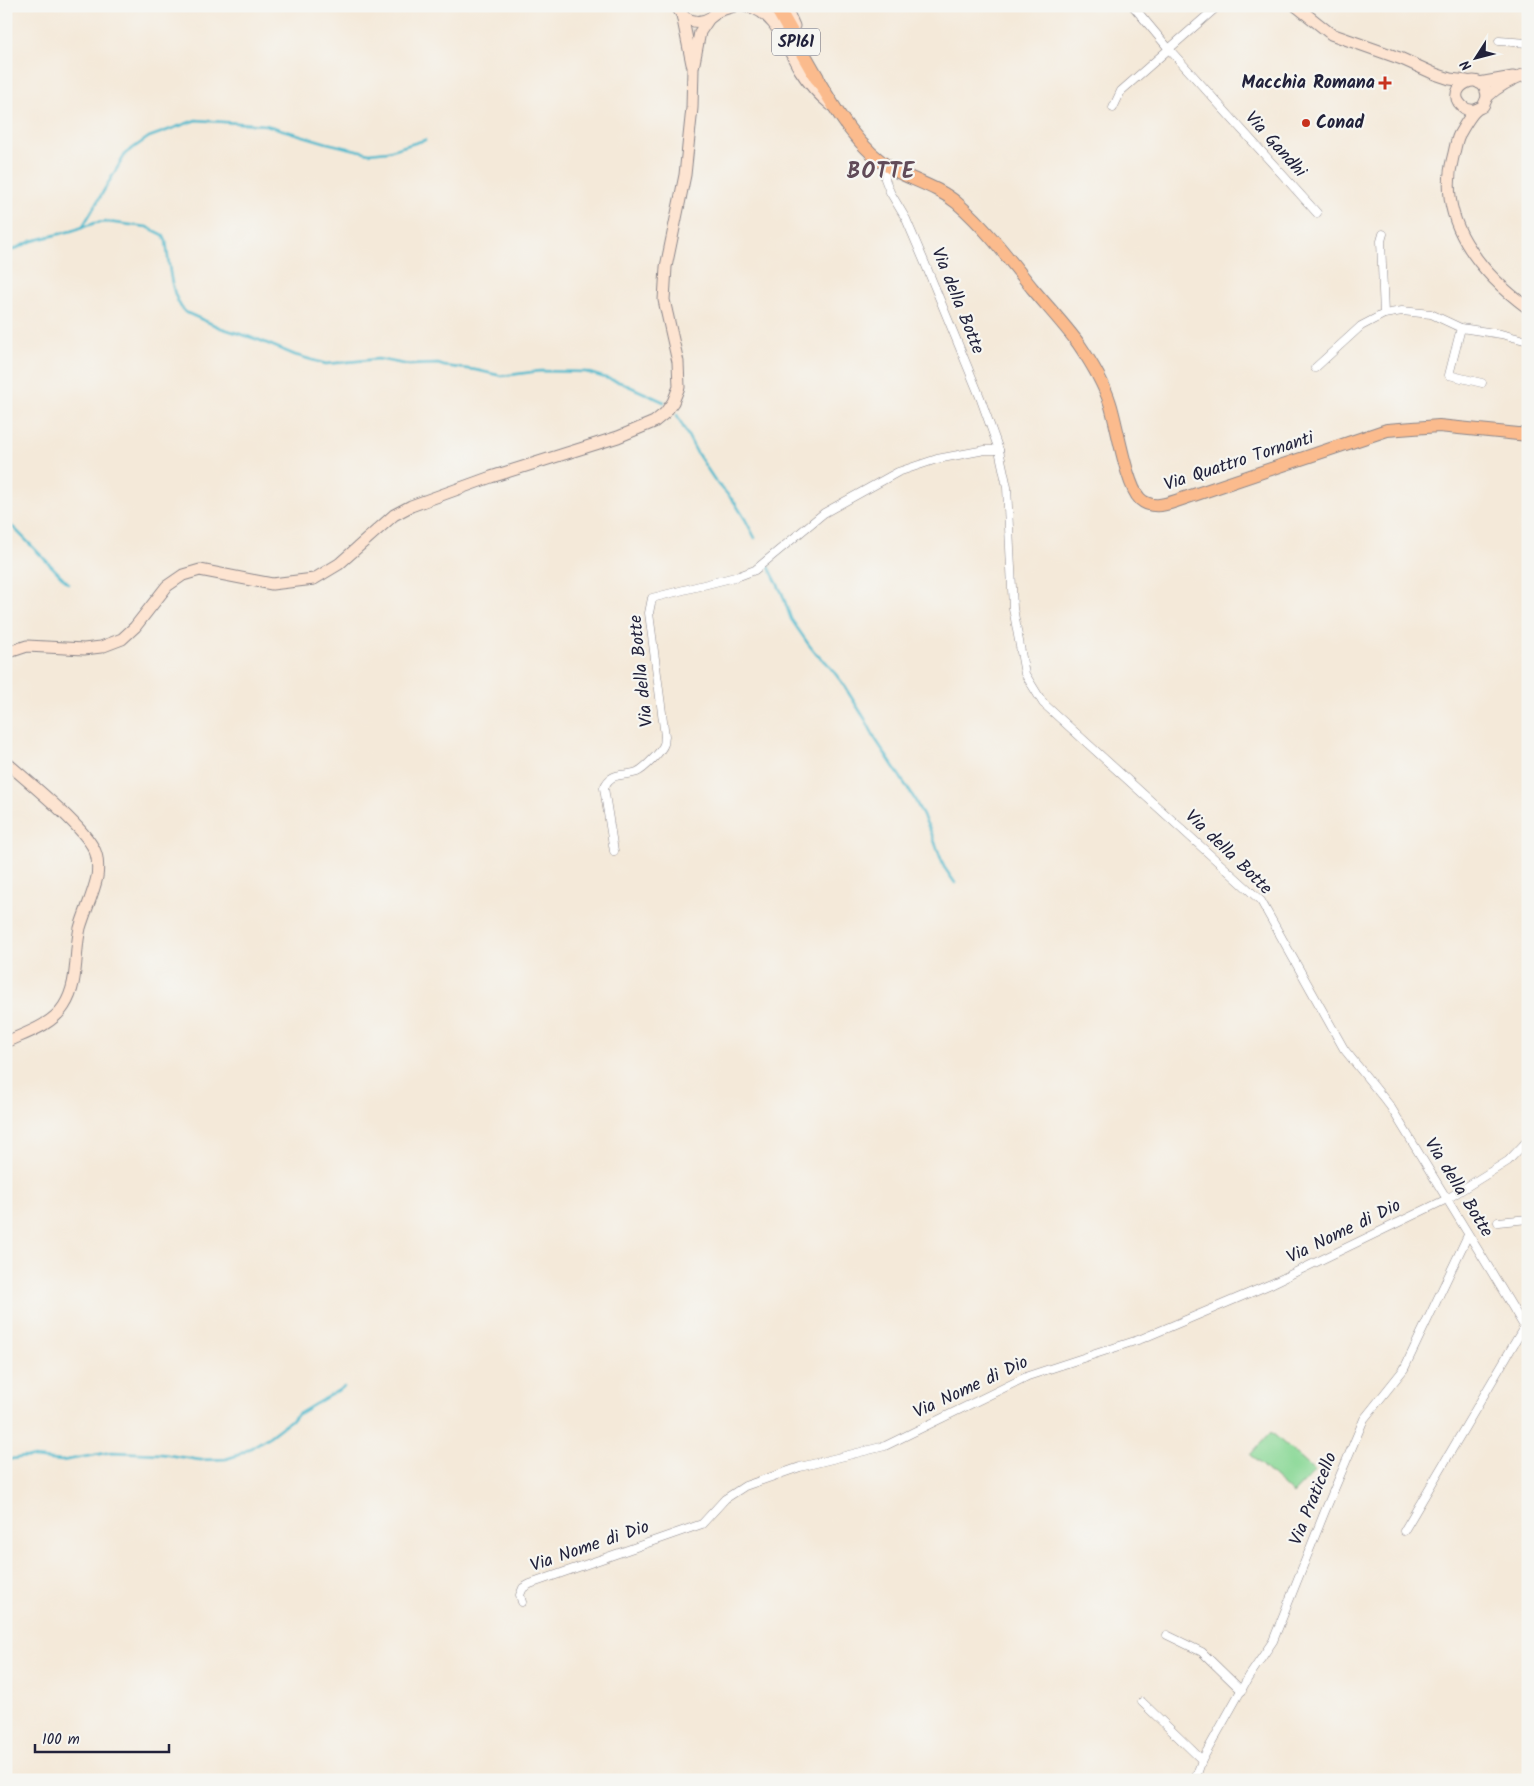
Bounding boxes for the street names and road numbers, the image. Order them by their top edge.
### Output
road number: SP161 [772,28,820,56]
street label: Via Gandhi [1237,105,1314,186]
street label: Via della Botte [922,243,992,359]
street label: Via Quattro Tornanti [1160,424,1318,500]
street label: Via della Botte [622,613,662,729]
street label: Via della Botte [1177,803,1279,903]
street label: Via della Botte [1416,1133,1500,1243]
street label: Via Nome di Dio [1282,1192,1406,1272]
street label: Via Nome di Dio [909,1349,1033,1427]
street label: Via Praticello [1282,1448,1346,1550]
street label: Via Nome di Dio [527,1513,653,1581]

